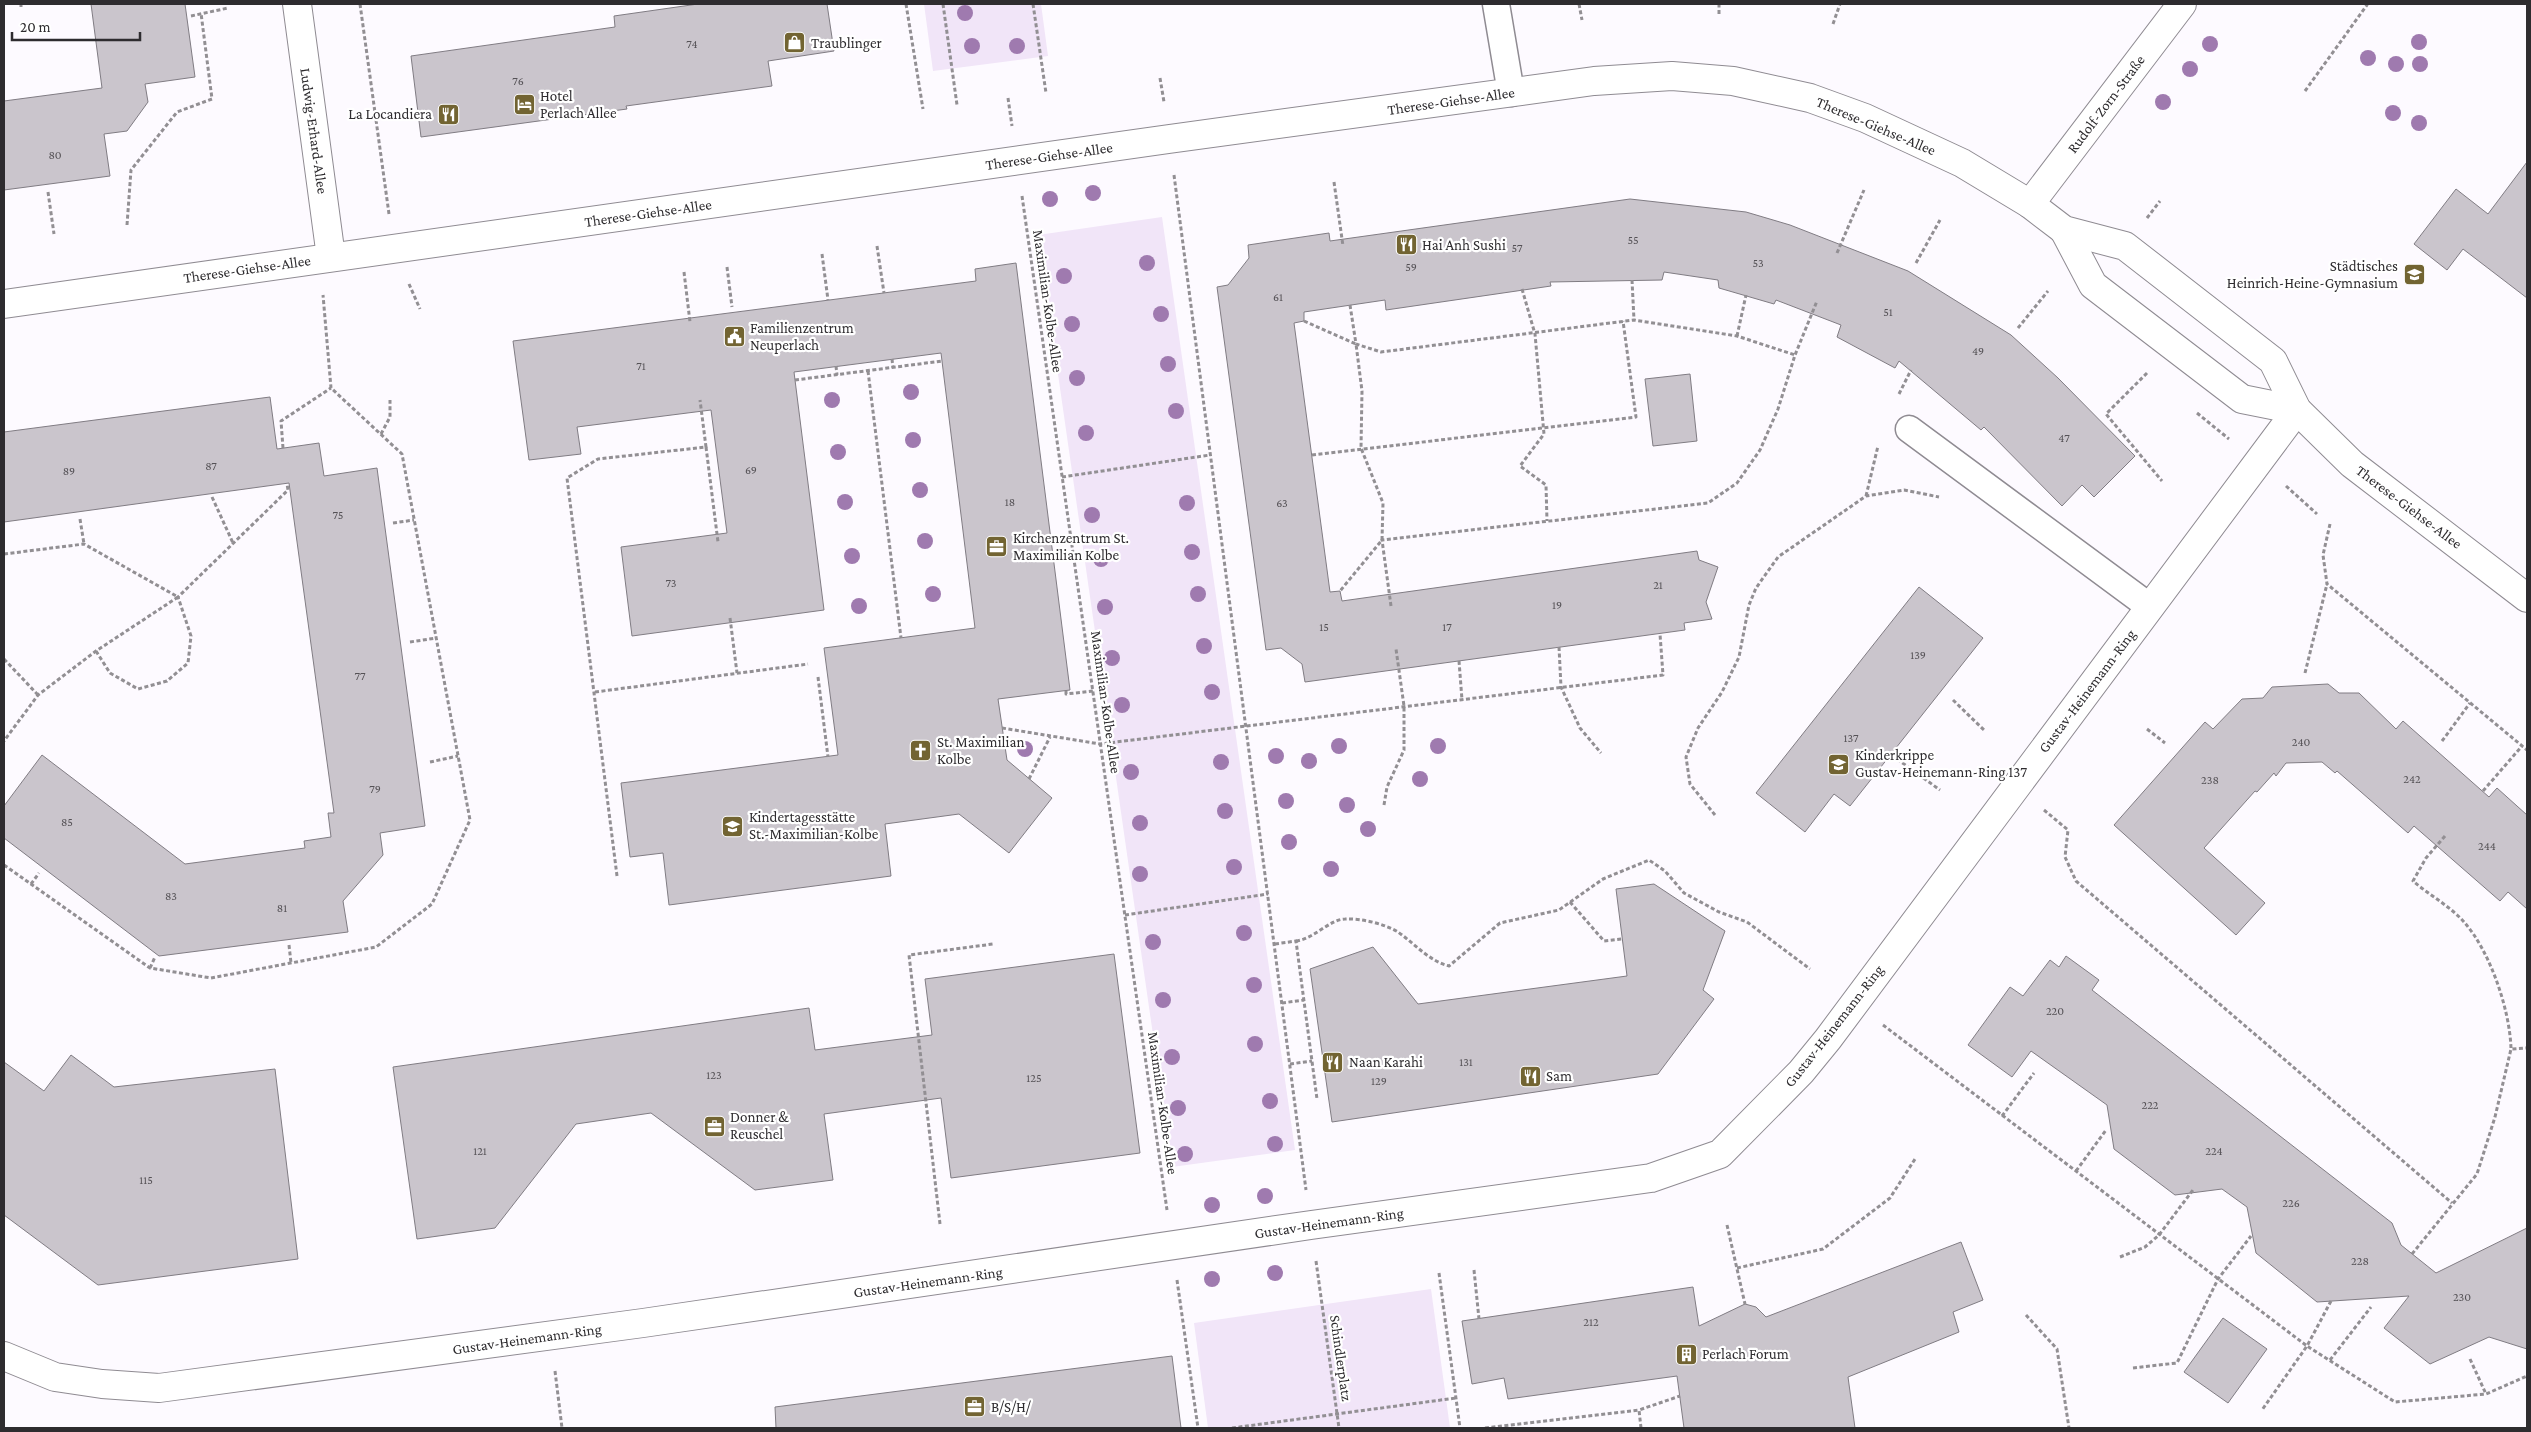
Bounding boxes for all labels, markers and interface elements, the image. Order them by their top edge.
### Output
scale bar [12,10,140,42]
text: 20 m [20,19,51,35]
shop icon: Traublinger [783,31,807,55]
place label: Traublinger [811,35,882,52]
house number: 74 [686,37,698,51]
street label: Rudolf-Zorn-Straße [2064,52,2148,156]
street label: Ludwig-Erhard-Allee [296,67,331,196]
house number: 76 [512,74,524,88]
street label: Therese-Giehse-Allee [1386,84,1516,118]
place label: Hotel Perlach Allee [540,88,617,121]
hotel icon: Hotel Perlach Allee [512,93,536,117]
street label: Therese-Giehse-Allee [1814,94,1939,159]
restaurant icon: La Locandiera [436,102,460,126]
place label: La Locandiera [348,106,432,122]
street label: Therese-Giehse-Allee [984,139,1114,173]
house number: 80 [48,148,62,162]
street label: Therese-Giehse-Allee [583,196,713,230]
street label: Maximilian-Kolbe-Allee [1030,229,1066,374]
restaurant icon: Hai Anh Sushi [1394,233,1418,257]
house number: 55 [1627,233,1639,247]
place label: Hai Anh Sushi [1422,237,1506,253]
house number: 57 [1512,241,1523,255]
street label: Therese-Giehse-Allee [182,252,312,286]
house number: 53 [1752,256,1764,270]
place label: Städtisches Heinrich-Heine-Gymnasium [2227,258,2398,292]
house number: 59 [1405,260,1417,274]
school or university icon: Städtisches Heinrich-Heine-Gymnasium [2402,263,2426,287]
house number: 61 [1273,290,1283,304]
house number: 51 [1883,305,1893,319]
place label: Familienzentrum Neuperlach [750,320,854,354]
public building icon: Familienzentrum Neuperlach [722,325,746,349]
house number: 49 [1972,344,1984,358]
house number: 71 [636,359,646,373]
house number: 47 [2058,431,2070,445]
house number: 87 [205,459,217,473]
street label: Therese-Giehse-Allee [2353,462,2465,552]
house number: 69 [745,463,757,477]
house number: 89 [63,464,75,478]
house number: 18 [1005,495,1015,509]
house number: 63 [1276,496,1288,510]
house number: 75 [332,508,344,522]
place label: Kirchenzentrum St. Maximilian Kolbe [1013,530,1129,563]
office icon: Kirchenzentrum St. Maximilian Kolbe [985,535,1009,559]
house number: 73 [665,576,677,590]
house number: 21 [1653,578,1663,592]
house number: 19 [1552,598,1562,612]
house number: 15 [1319,620,1329,634]
house number: 17 [1442,620,1452,634]
street label: Gustav-Heinemann-Ring [2035,626,2139,757]
street label: Maximilian-Kolbe-Allee [1088,630,1124,775]
house number: 139 [1910,648,1926,662]
house number: 77 [354,669,366,683]
house number: 137 [1843,731,1859,745]
place label: St. Maximilian Kolbe [937,734,1024,767]
house number: 240 [2292,735,2311,749]
church icon: St. Maximilian Kolbe [909,739,933,763]
place label: Kinderkrippe Gustav-Heinemann-Ring 137 [1855,747,2027,781]
school or university icon: Kinderkrippe Gustav-Heinemann-Ring 137 [1827,752,1851,776]
house number: 242 [2403,772,2421,786]
house number: 238 [2201,773,2219,787]
house number: 79 [369,782,381,796]
place label: Kindertagesstätte St.-Maximilian-Kolbe [749,809,879,842]
school or university icon: Kindertagesstätte St.-Maximilian-Kolbe [721,814,745,838]
house number: 85 [61,815,73,829]
house number: 244 [2478,839,2496,853]
house number: 83 [165,889,177,903]
house number: 81 [277,901,287,915]
street label: Gustav-Heinemann-Ring [1781,962,1887,1091]
house number: 220 [2046,1004,2064,1018]
street label: Maximilian-Kolbe-Allee [1145,1031,1181,1176]
restaurant icon: Naan Karahi [1321,1050,1345,1074]
place label: Naan Karahi [1349,1054,1423,1070]
house number: 131 [1459,1055,1473,1069]
restaurant icon: Sam [1518,1064,1542,1088]
house number: 123 [706,1068,722,1082]
place label: Sam [1546,1068,1572,1084]
house number: 125 [1026,1071,1042,1085]
house number: 129 [1371,1074,1387,1088]
house number: 222 [2141,1098,2159,1112]
place label: Donner & Reuschel [730,1109,789,1142]
office icon: Donner & Reuschel [702,1114,726,1138]
house number: 121 [473,1144,487,1158]
house number: 224 [2205,1144,2223,1158]
house number: 115 [139,1173,153,1187]
house number: 226 [2282,1196,2300,1210]
street label: Gustav-Heinemann-Ring [1253,1205,1405,1242]
house number: 228 [2351,1254,2369,1268]
street label: Gustav-Heinemann-Ring [852,1264,1004,1301]
house number: 230 [2453,1290,2471,1304]
street label: Schindlerplatz [1326,1314,1355,1402]
house number: 212 [1583,1315,1599,1329]
street label: Gustav-Heinemann-Ring [451,1321,603,1358]
building icon: Perlach Forum [1674,1342,1698,1366]
place label: Perlach Forum [1702,1346,1789,1362]
office icon: B/S/H/ [963,1395,987,1419]
place label: B/S/H/ [991,1399,1031,1415]

